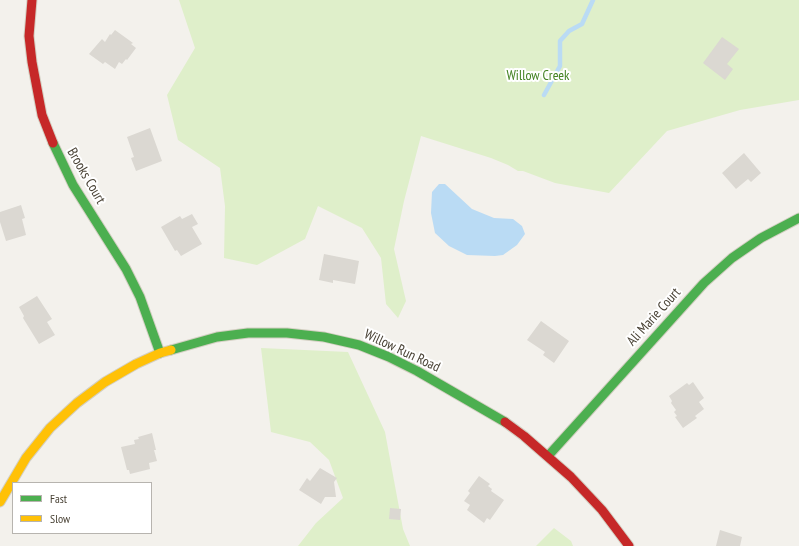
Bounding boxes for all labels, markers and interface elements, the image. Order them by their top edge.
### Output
park label: Willow Creek [506,68,570,84]
street label: Brooks Court [63,145,109,207]
street label: Ali Marie Court [624,285,684,349]
street label: Willow Run Road [361,326,443,376]
legend [12,482,152,534]
text: Fast [50,491,67,506]
text: Slow [50,511,70,526]

